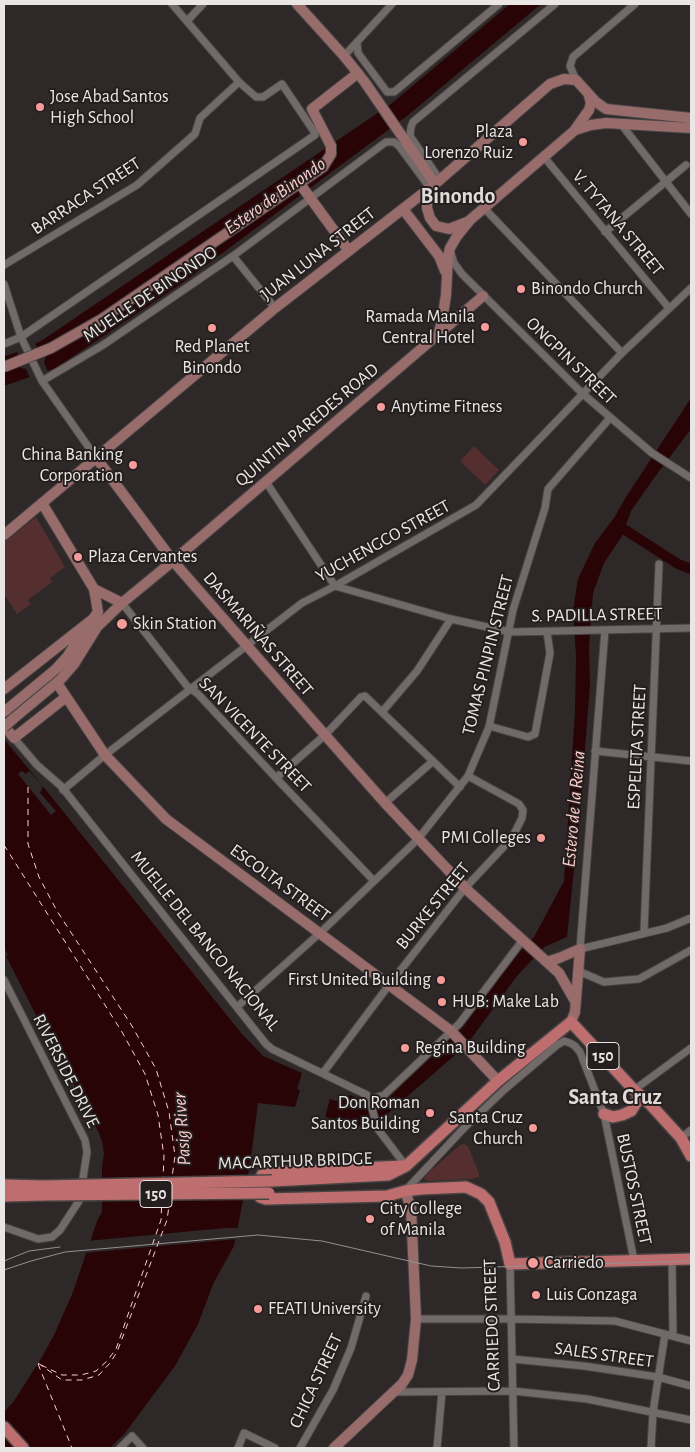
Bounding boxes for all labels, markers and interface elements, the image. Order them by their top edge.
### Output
place label: Jose Abad Santos High School [50,86,169,128]
marker: Jose Abad Santos High School [34,101,46,113]
place label: Plaza Lorenzo Ruiz [424,121,513,163]
marker: Plaza Lorenzo Ruiz [517,136,529,148]
street label: BARRACA STREET [27,153,145,239]
water label: Estero de Binondo [220,153,330,239]
street label: V. TYTANA STREET [568,166,668,280]
district label: Binondo [421,183,495,209]
street label: JUAN LUNA STREET [256,202,380,306]
street label: MUELLE DE BINONDO [79,241,221,347]
place label: Binondo Church [531,278,643,300]
marker: Binondo Church [515,283,527,295]
place label: Ramada Manila Central Hotel [365,306,475,348]
street label: ONGPIN STREET [521,313,621,409]
marker: Ramada Manila Central Hotel [479,321,491,333]
marker: Red Planet Binondo [206,322,218,334]
place label: Red Planet Binondo [174,336,250,378]
street label: QUINTIN PAREDES ROAD [231,359,383,491]
place label: Anytime Fitness [391,396,502,418]
marker: Anytime Fitness [375,401,387,413]
place label: China Banking Corporation [22,444,123,486]
marker: China Banking Corporation [127,459,139,471]
street label: YUCHENGCO STREET [312,495,454,587]
place label: Plaza Cervantes [88,546,197,568]
marker: Plaza Cervantes [72,551,84,563]
street label: DASMARIÑAS STREET [198,568,318,700]
street label: TOMAS PINPIN STREET [458,572,518,738]
street label: S. PADILLA STREET [531,603,663,627]
place label: Skin Station [133,613,217,635]
marker: Skin Station [115,617,129,631]
street label: SAN VICENTE STREET [194,673,316,797]
street label: ESPELETA STREET [623,684,651,810]
water label: Estero de la Reina [558,750,590,868]
place label: PMI Colleges [441,827,531,849]
marker: PMI Colleges [535,832,547,844]
street label: ESCOLTA STREET [226,839,334,927]
street label: MUELLE DEL BANCO NACIONAL [126,847,284,1035]
street label: BURKE STREET [391,858,475,954]
place label: First United Building [288,969,431,991]
marker: First United Building [435,974,447,986]
place label: HUB: Make Lab [452,991,559,1013]
marker: HUB: Make Lab [436,996,448,1008]
street label: RIVERSIDE DRIVE [28,1010,104,1132]
place label: Regina Building [415,1037,526,1059]
marker: Regina Building [399,1042,411,1054]
road number: 150 [587,1042,619,1070]
district label: Santa Cruz [568,1084,662,1110]
water label: Pasig River [168,1092,196,1166]
place label: Don Roman Santos Building [311,1092,420,1134]
marker: Don Roman Santos Building [424,1107,436,1119]
place label: Santa Cruz Church [449,1107,523,1150]
marker: Santa Cruz Church [527,1122,539,1134]
street label: BUSTOS STREET [612,1131,656,1247]
street label: MACARTHUR BRIDGE [217,1148,373,1174]
road number: 150 [140,1180,172,1208]
place label: City College of Manila [380,1198,462,1240]
marker: City College of Manila [364,1213,376,1225]
place label: Carriedo [544,1252,604,1274]
marker: Carriedo [526,1256,540,1270]
street label: CARRIEDO STREET [479,1258,505,1392]
place label: Luis Gonzaga [546,1284,638,1306]
marker: Luis Gonzaga [530,1289,542,1301]
place label: FEATI University [268,1298,381,1320]
marker: FEATI University [252,1303,264,1315]
street label: CHICA STREET [285,1330,347,1432]
street label: SALES STREET [553,1337,655,1373]

